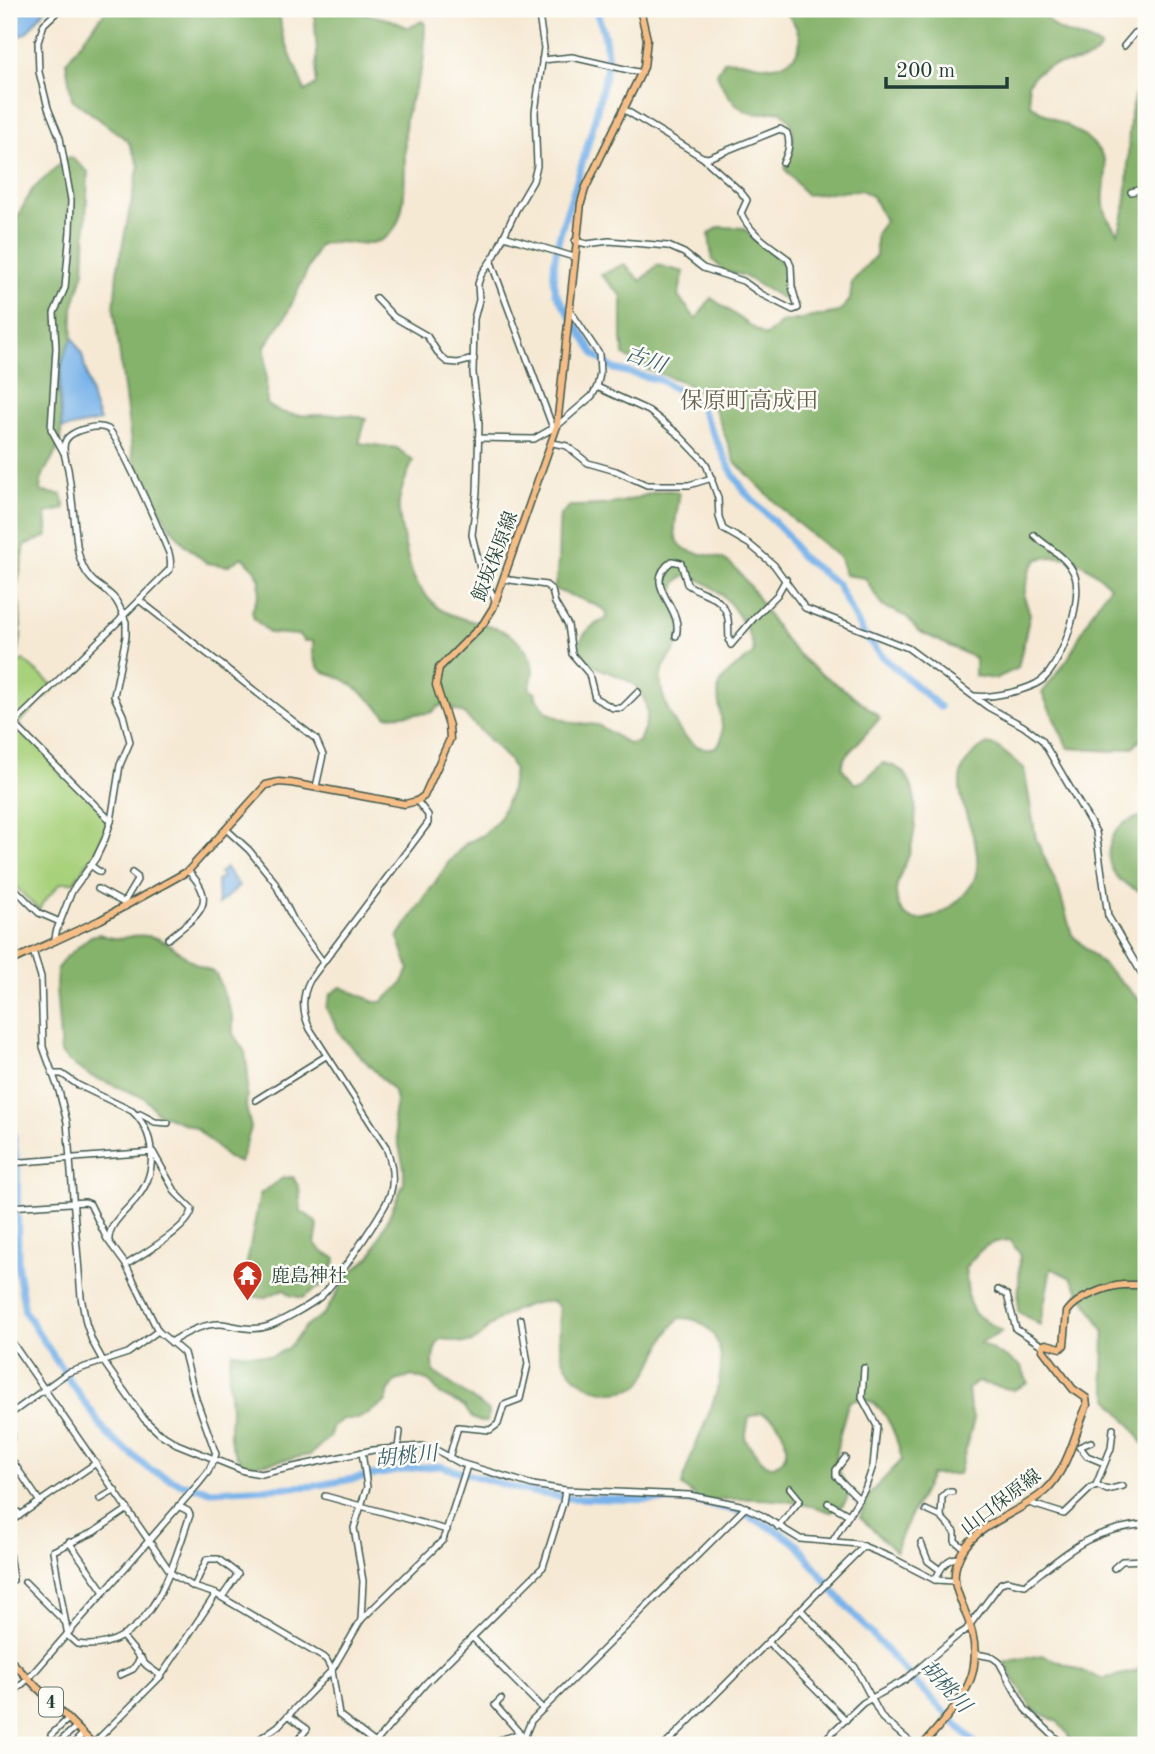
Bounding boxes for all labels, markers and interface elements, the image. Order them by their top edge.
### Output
scale bar [886,46,1006,90]
text: 200 m [896,61,955,82]
water label: 古川 [622,341,671,378]
district label: 保原町高成田 [680,388,818,413]
street label: 飯坂保原線 [469,508,522,605]
temple icon: 鹿島神社 [231,1258,265,1302]
place label: 鹿島神社 [271,1266,347,1287]
water label: 胡桃川 [374,1442,441,1471]
street label: 山口保原線 [957,1465,1045,1539]
water label: 胡桃川 [916,1655,977,1719]
road number: 4 [39,1688,63,1716]

